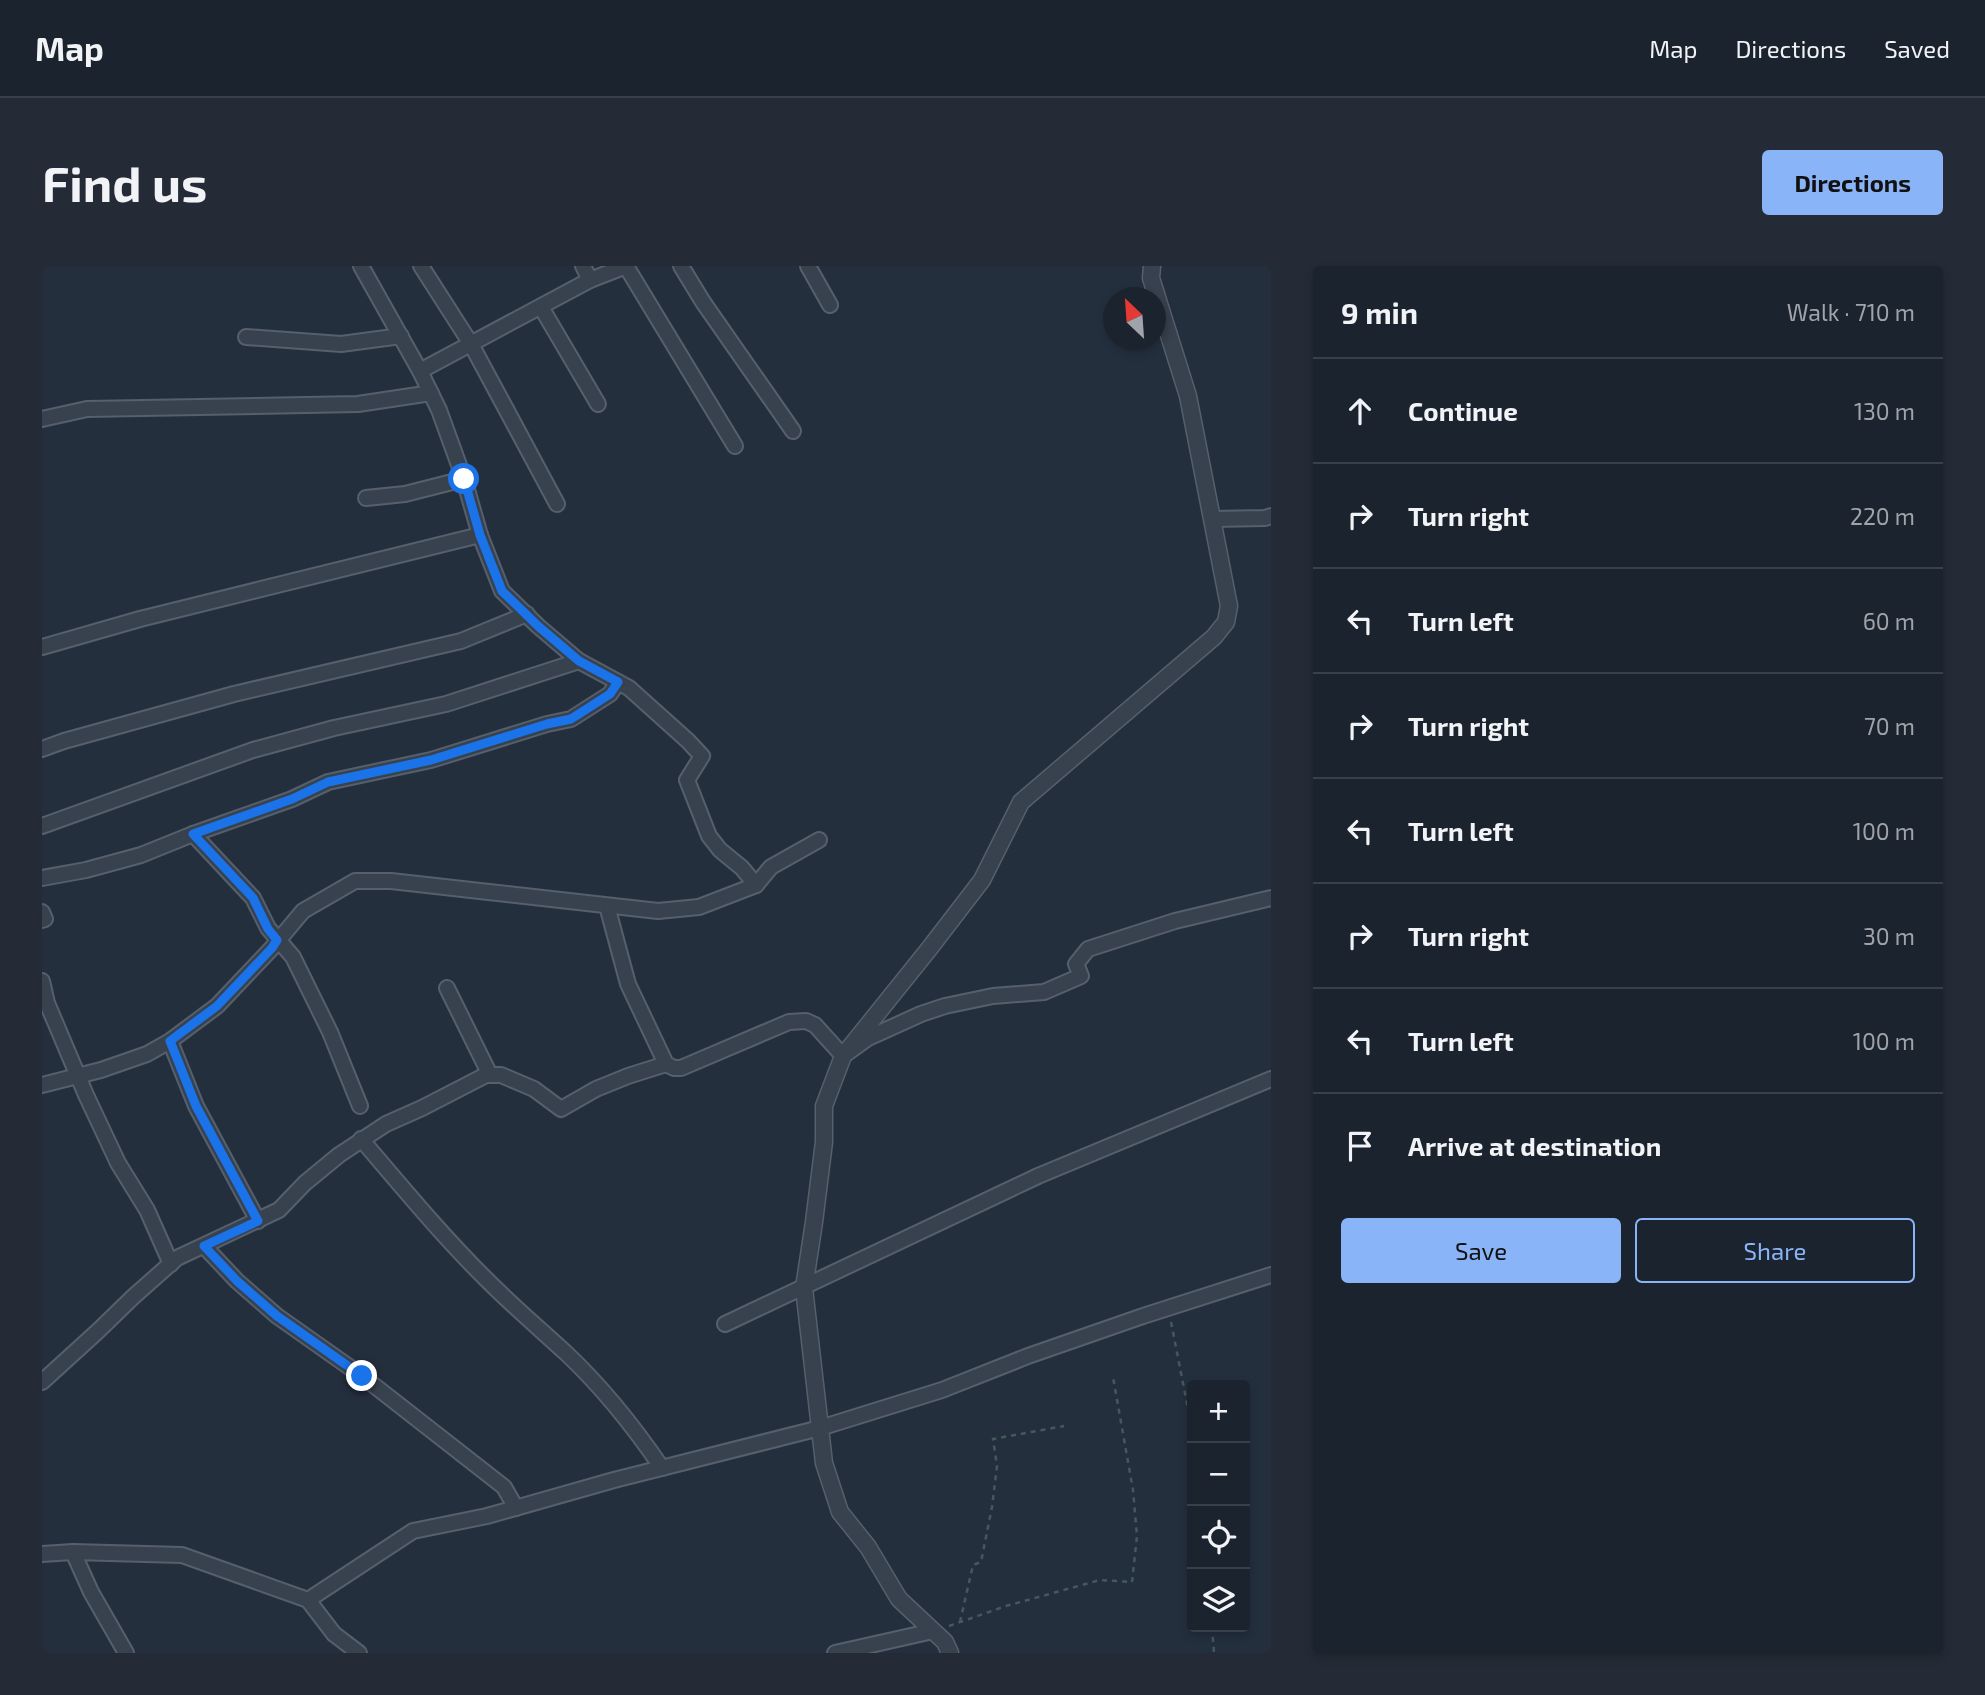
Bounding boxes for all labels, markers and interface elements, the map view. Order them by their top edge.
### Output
text: Map [35,28,104,68]
text: Map [1649,34,1697,63]
text: Directions [1735,34,1846,63]
text: Saved [1884,34,1950,63]
button: Directions [1762,150,1943,215]
text: Find us [42,153,207,212]
north arrow [1103,287,1166,350]
text: 9 min [1341,294,1418,330]
text: Walk · 710 m [1787,298,1915,326]
icon: ahead [1341,392,1379,430]
text: Continue [1408,395,1518,426]
text: 130 m [1854,397,1915,425]
route start [448,463,479,494]
icon: right [1341,497,1379,535]
text: Turn right [1408,500,1529,531]
text: 220 m [1850,502,1915,530]
icon: left [1341,602,1379,640]
text: Turn left [1408,605,1514,636]
text: 60 m [1863,607,1915,635]
icon: right [1341,707,1379,745]
text: Turn right [1408,710,1529,741]
text: 70 m [1864,712,1915,740]
icon: left [1341,812,1379,850]
text: Turn left [1408,815,1514,846]
text: 100 m [1853,817,1915,845]
icon: right [1341,917,1379,955]
text: Turn right [1408,920,1529,951]
text: 30 m [1863,922,1915,950]
icon: left [1341,1022,1379,1060]
text: Turn left [1408,1025,1514,1056]
text: 100 m [1853,1027,1915,1055]
icon: arrive [1341,1127,1379,1165]
text: Arrive at destination [1408,1130,1661,1161]
button: Save [1341,1218,1621,1283]
button: Share [1635,1218,1915,1283]
route end [346,1360,377,1391]
map controls [1187,1380,1250,1632]
button: + [1187,1380,1250,1443]
button: − [1187,1443,1250,1506]
button: locate [1187,1506,1250,1569]
button: layers [1187,1569,1250,1632]

